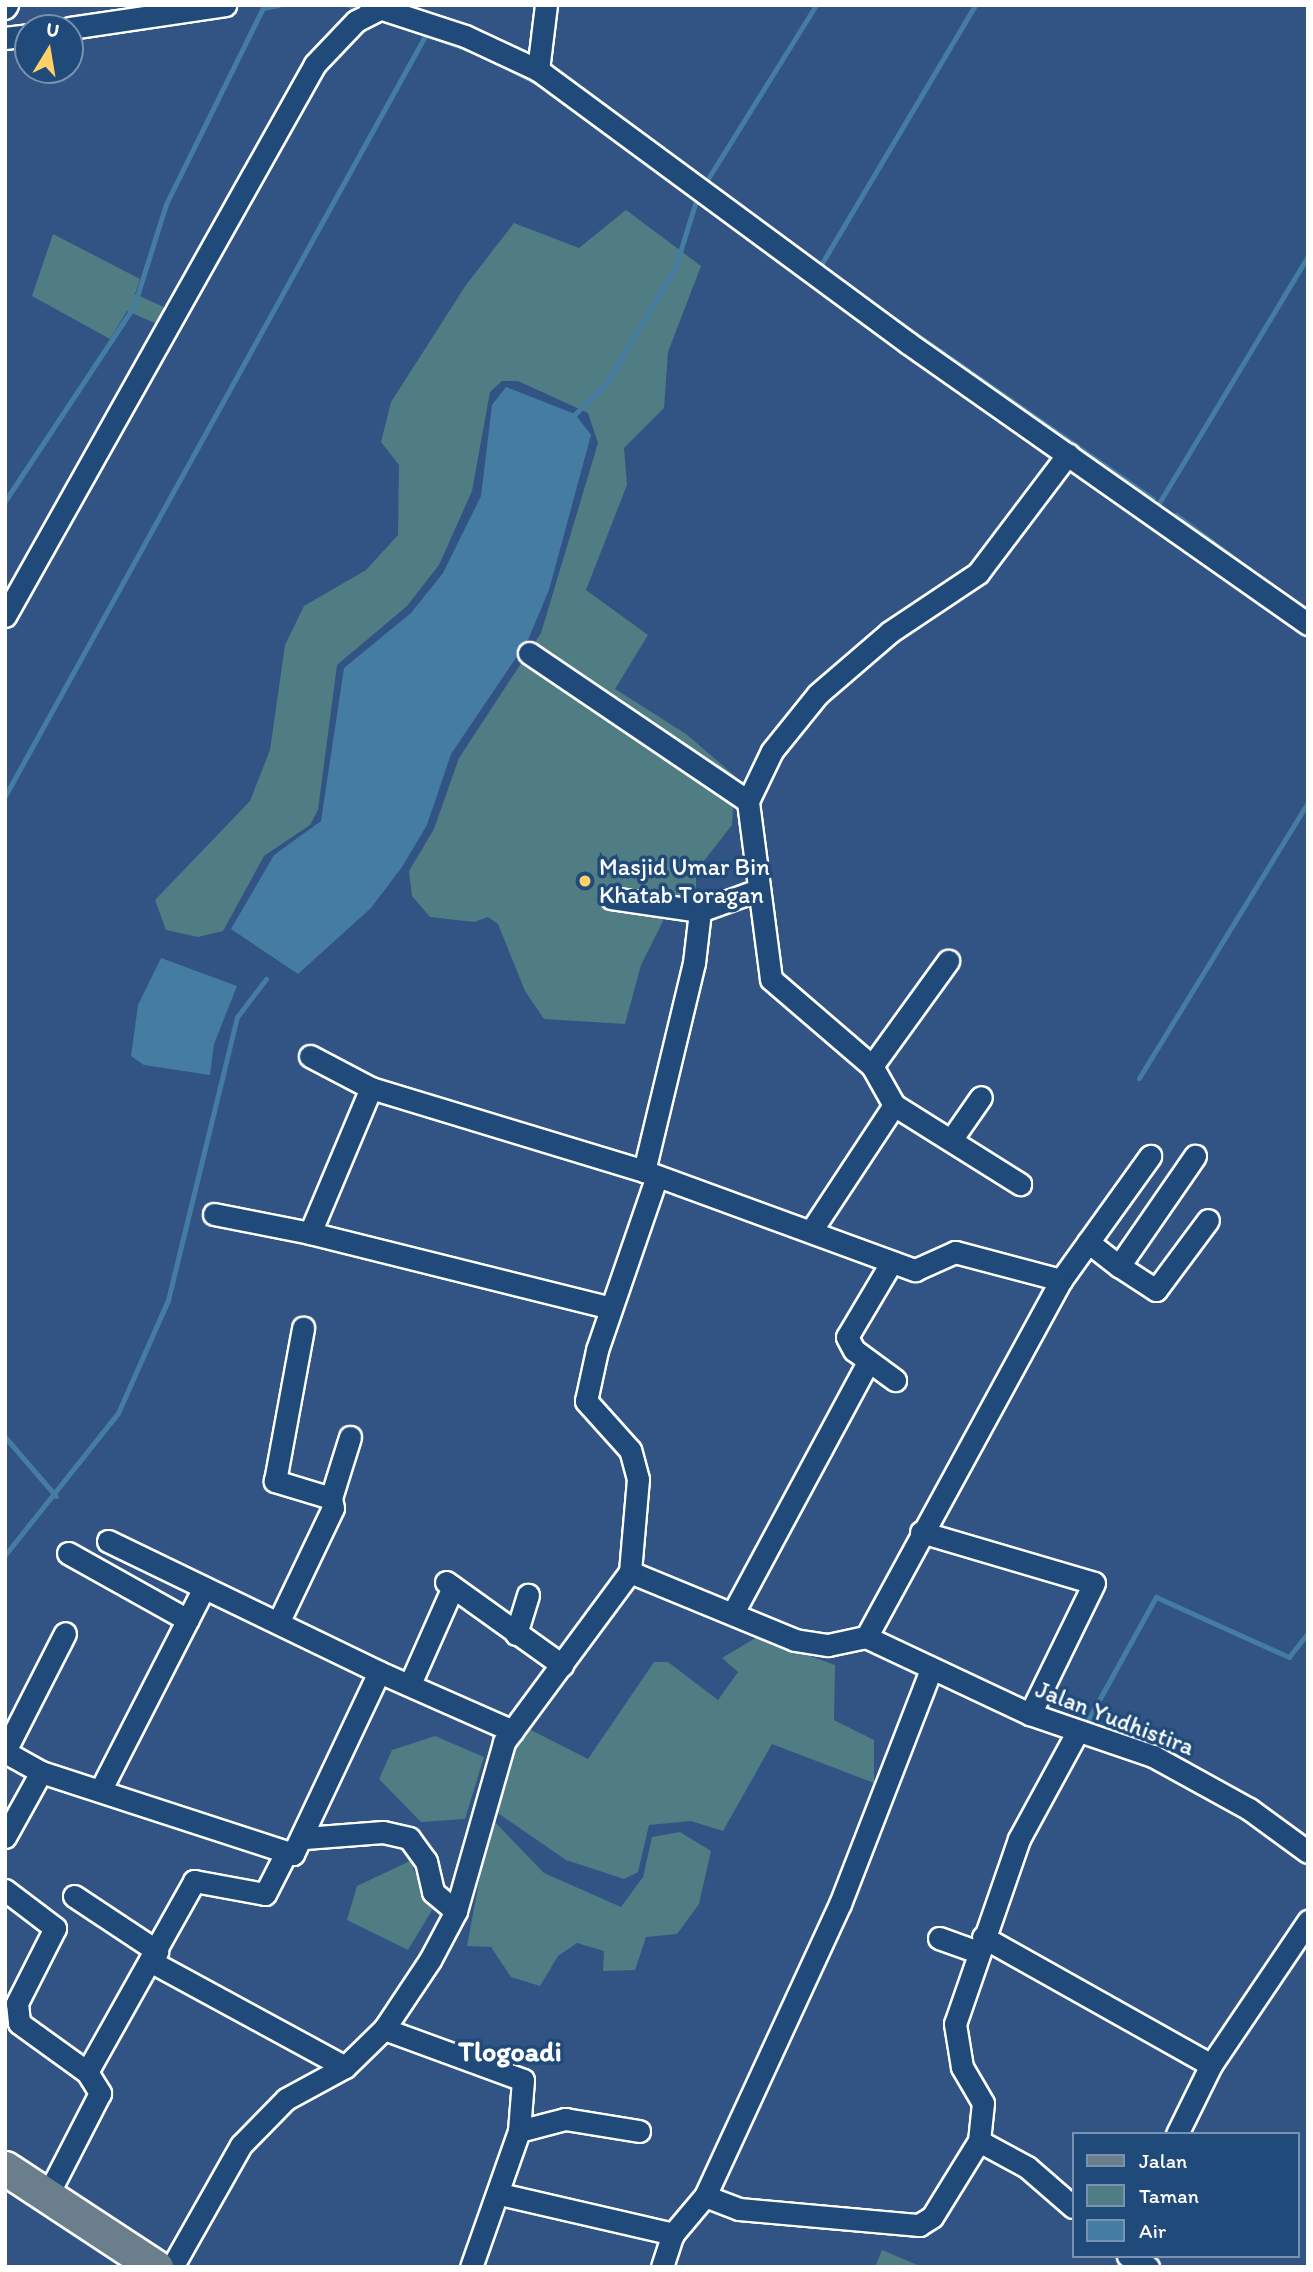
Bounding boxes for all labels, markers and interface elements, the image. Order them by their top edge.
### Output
north arrow [14,14,84,84]
text: U [44,17,61,42]
place label: Masjid Umar Bin Khatab Toragan [599,853,770,909]
marker: Masjid Umar Bin Khatab Toragan [577,873,593,889]
street label: Jalan Yudhistira [1032,1675,1198,1761]
district label: Tlogoadi [458,2034,562,2068]
legend [1072,2132,1299,2258]
text: Jalan [1139,2148,1187,2173]
text: Taman [1139,2183,1199,2208]
text: Air [1139,2218,1166,2243]

